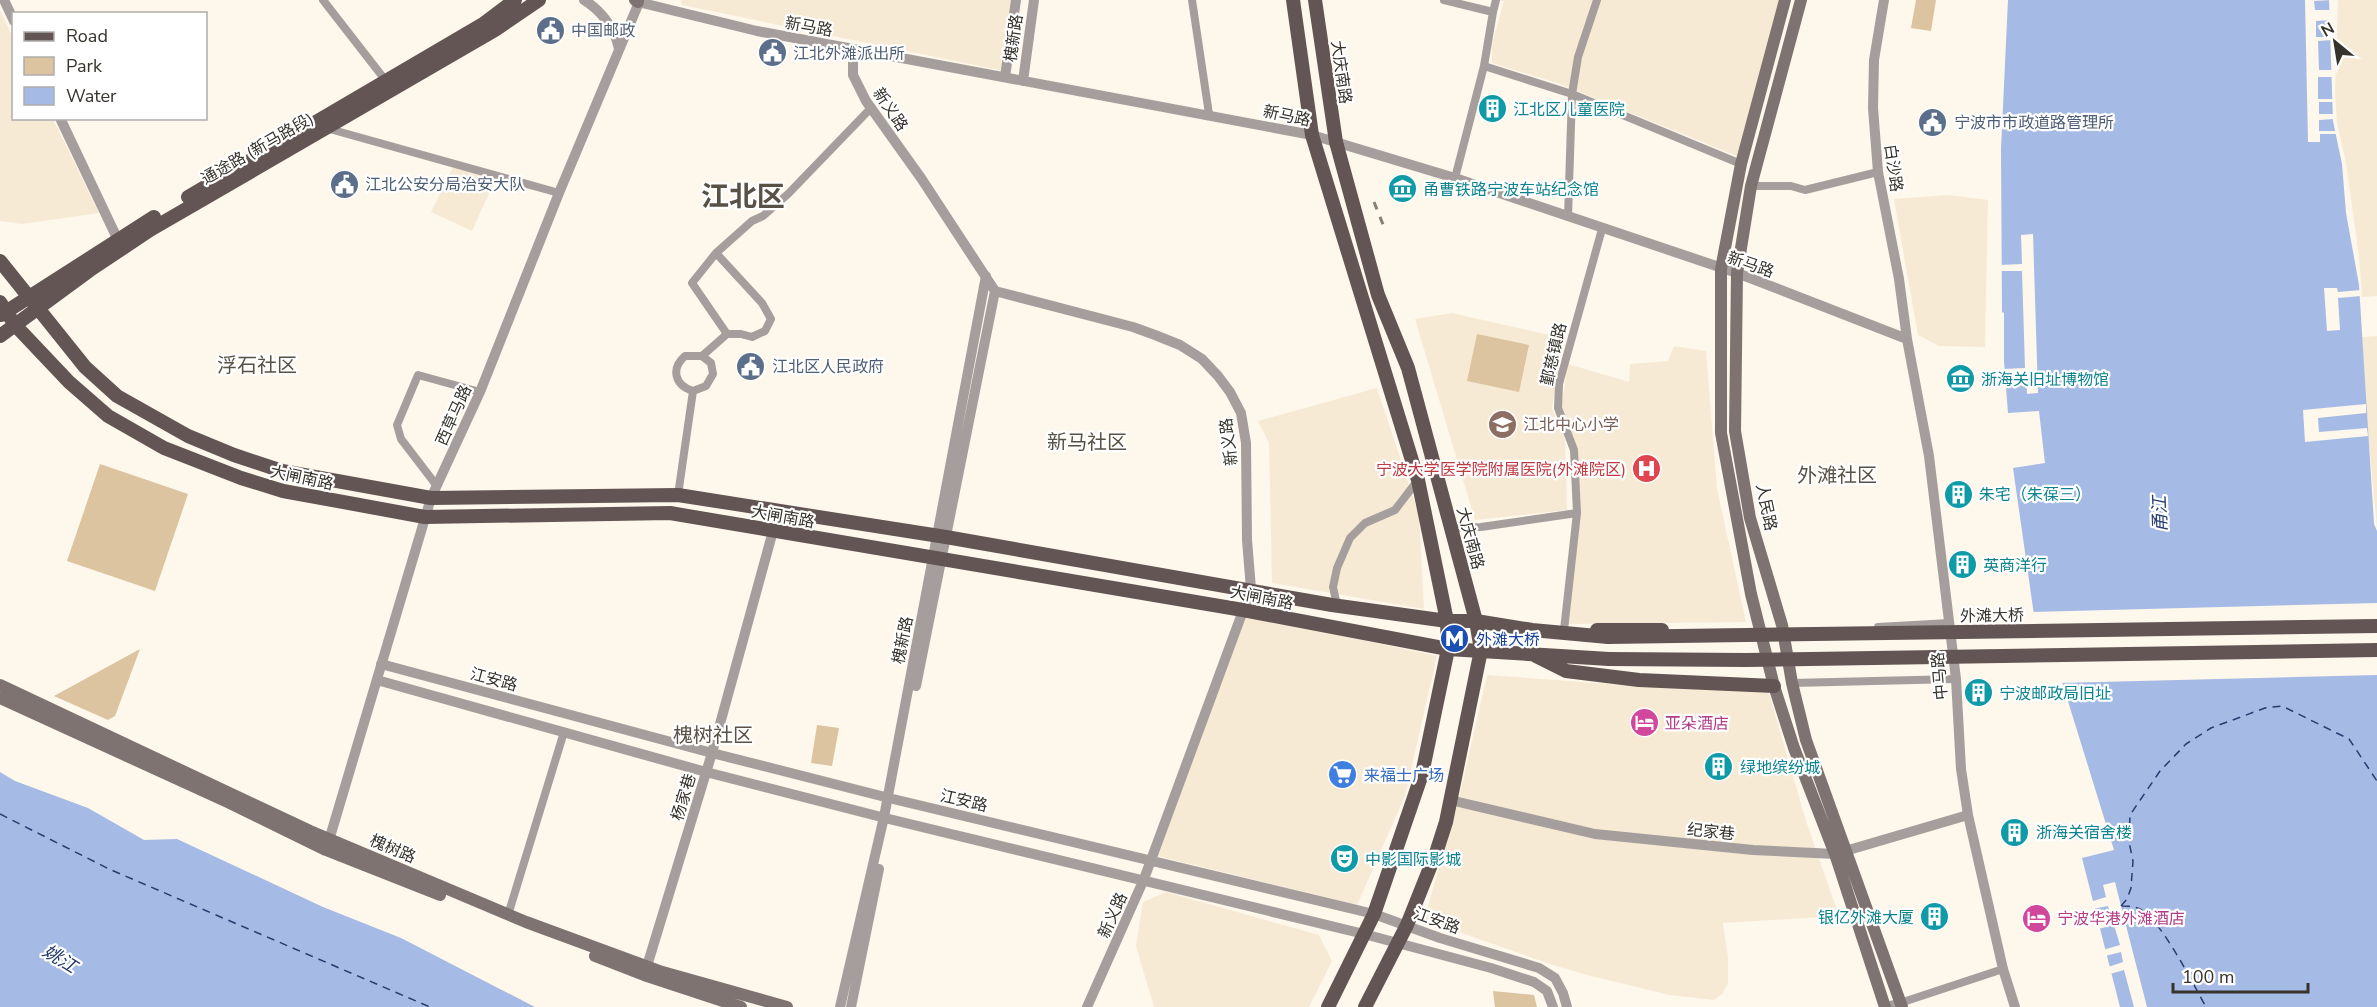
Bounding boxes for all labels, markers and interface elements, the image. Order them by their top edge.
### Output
legend [12,12,207,120]
street label: 新马路 [783,12,834,42]
north arrow [2305,12,2365,72]
street label: 槐新路 [1000,13,1028,63]
public building icon: 中国邮政 [534,14,566,46]
text: N [2317,17,2339,42]
place label: 中国邮政 [571,20,635,42]
text: Road [66,24,108,48]
public building icon: 江北外滩派出所 [756,37,788,69]
street label: 大庆南路 [1326,39,1356,105]
place label: 江北外滩派出所 [793,43,905,65]
text: Park [66,54,103,78]
text: Water [66,84,117,108]
street label: 新义路 [868,84,913,136]
building icon: 江北区儿童医院 [1476,93,1508,125]
place label: 江北区儿童医院 [1513,99,1625,121]
street label: 新马路 [1261,100,1313,132]
public building icon: 宁波市市政道路管理所 [1917,106,1949,138]
street label: 通途路 (新马路段) [197,108,318,190]
place label: 宁波市市政道路管理所 [1954,112,2114,134]
street label: 白沙路 [1879,143,1907,193]
public building icon: 江北公安分局治安大队 [328,168,360,200]
museum icon: 甬曹铁路宁波车站纪念馆 [1386,173,1418,205]
place label: 江北公安分局治安大队 [365,174,525,196]
district label: 江北区 [701,178,785,216]
place label: 甬曹铁路宁波车站纪念馆 [1423,179,1599,201]
street label: 新马路 [1724,247,1777,283]
street label: 鄞慈镇路 [1536,321,1572,388]
public building icon: 江北区人民政府 [735,350,767,382]
district label: 浮石社区 [217,352,297,379]
place label: 江北区人民政府 [772,356,884,378]
museum icon: 浙海关旧址博物馆 [1944,363,1976,395]
place label: 浙海关旧址博物馆 [1981,369,2109,391]
street label: 西草马路 [431,382,477,449]
school or university icon: 江北中心小学 [1486,408,1518,440]
place label: 江北中心小学 [1523,414,1619,436]
street label: 新义路 [1215,417,1243,467]
district label: 新马社区 [1047,429,1127,456]
hospital icon: 宁波大学医学院附属医院(外滩院区) [1631,453,1663,485]
place label: 宁波大学医学院附属医院(外滩院区) [1376,459,1626,481]
street label: 大闸南路 [268,461,335,495]
district label: 外滩社区 [1797,462,1877,489]
building icon: 朱宅（朱葆三） [1942,478,1974,510]
street label: 人民路 [1750,481,1782,533]
place label: 朱宅（朱葆三） [1979,484,2091,506]
water label: 甬江 [2147,494,2173,532]
street label: 大闸南路 [749,501,816,533]
street label: 大庆南路 [1451,504,1489,572]
building icon: 英商洋行 [1946,549,1978,581]
place label: 英商洋行 [1983,555,2047,577]
street label: 大闸南路 [1228,581,1295,615]
street label: 外滩大桥 [1960,604,2024,628]
street label: 槐新路 [888,615,918,666]
metro station icon: 外滩大桥 [1439,623,1471,655]
place label: 外滩大桥 [1476,629,1540,651]
street label: 中马路 [1927,651,1953,701]
street label: 江安路 [468,663,520,697]
building icon: 宁波邮政局旧址 [1962,677,1994,709]
place label: 宁波邮政局旧址 [1999,683,2111,705]
hotel icon: 亚朵酒店 [1628,707,1660,739]
place label: 亚朵酒店 [1665,713,1729,735]
district label: 槐树社区 [673,722,753,749]
building icon: 绿地缤纷城 [1703,751,1735,783]
place label: 绿地缤纷城 [1740,757,1820,779]
supermarket icon: 来福士广场 [1327,759,1359,791]
place label: 来福士广场 [1364,765,1444,787]
street label: 杨家巷 [666,771,701,823]
street label: 江安路 [938,785,990,817]
building icon: 浙海关宿舍楼 [1999,816,2031,848]
street label: 纪家巷 [1686,819,1736,845]
place label: 浙海关宿舍楼 [2036,822,2132,844]
street label: 槐树路 [366,829,419,868]
theatre icon: 中影国际影城 [1328,843,1360,875]
place label: 中影国际影城 [1365,849,1461,871]
street label: 新义路 [1093,889,1133,942]
building icon: 银亿外滩大厦 [1919,901,1951,933]
street label: 江安路 [1410,902,1463,939]
hotel icon: 宁波华港外滩酒店 [2020,902,2052,934]
place label: 银亿外滩大厦 [1818,907,1914,929]
place label: 宁波华港外滩酒店 [2057,908,2185,930]
water label: 姚江 [38,939,83,980]
scale bar [2173,956,2308,994]
text: 100 m [2182,965,2234,989]

